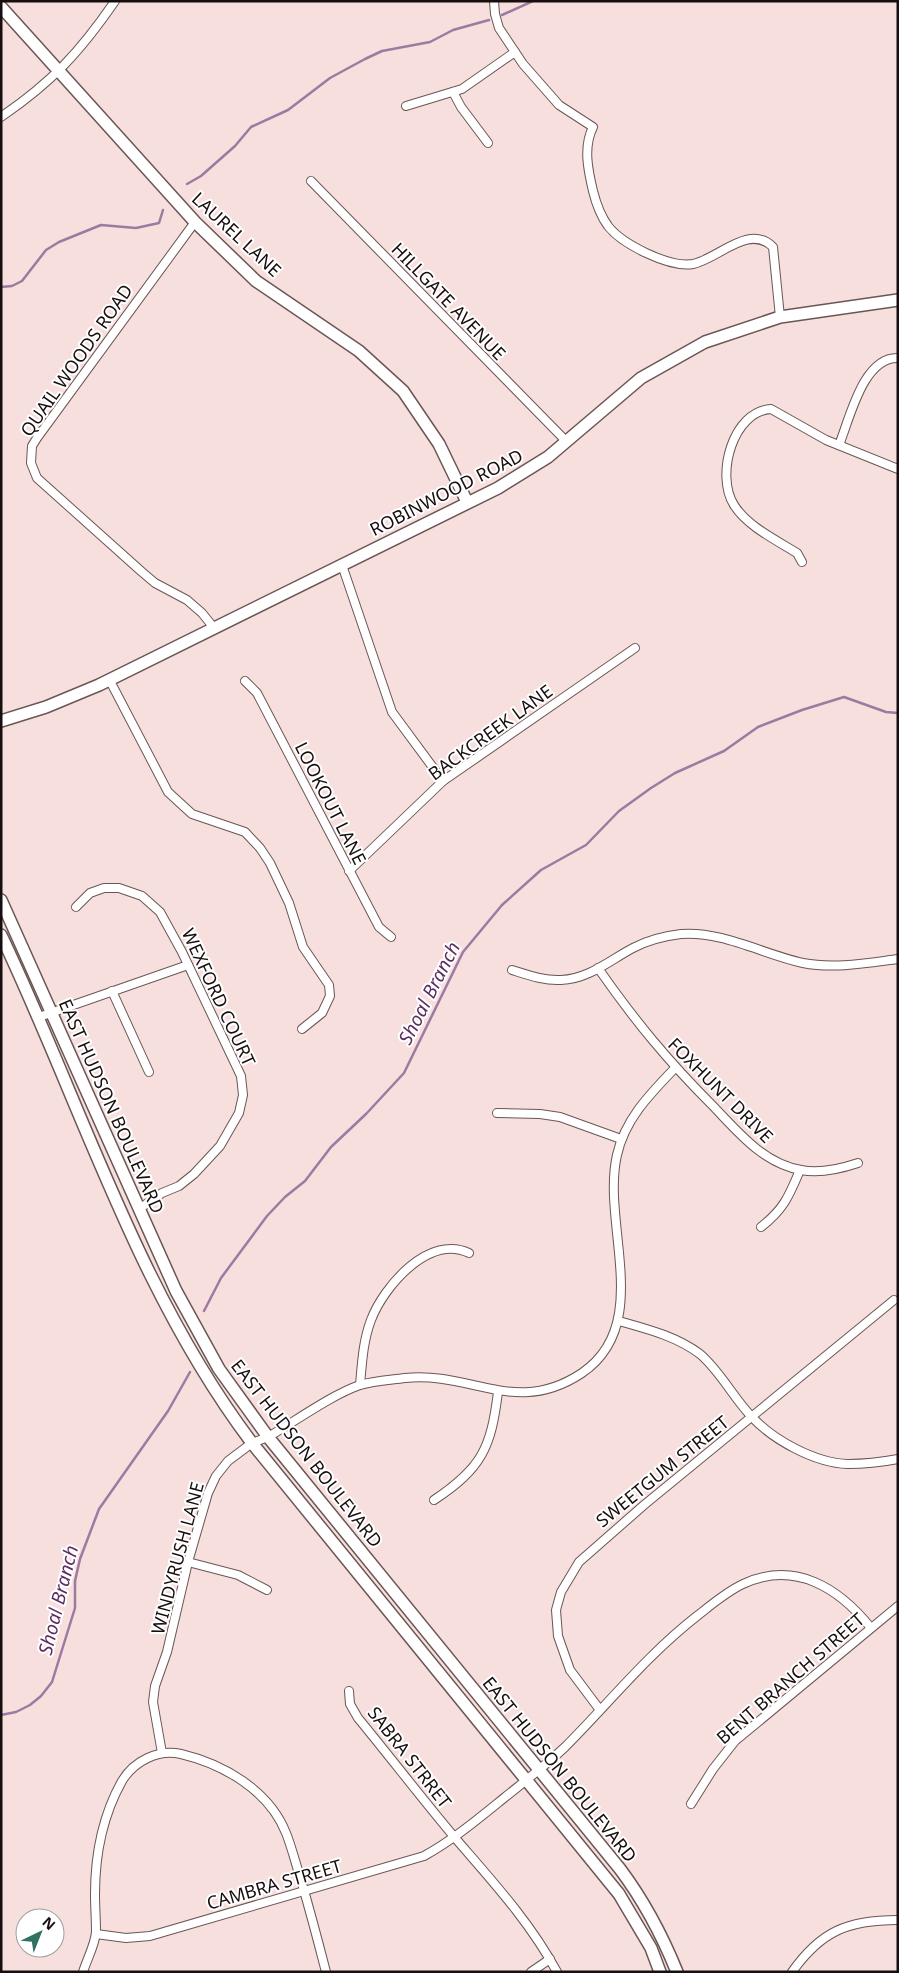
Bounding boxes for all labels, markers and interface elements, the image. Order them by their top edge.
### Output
street label: LAUREL LANE [187,186,287,282]
street label: HILLGATE AVENUE [387,237,511,365]
street label: QUAIL WOODS ROAD [14,279,138,441]
street label: ROBINWOOD ROAD [365,443,527,541]
street label: BACKCREEK LANE [423,679,557,785]
street label: LOOKOUT LANE [290,738,372,868]
street label: WEXFORD COURT [177,924,261,1070]
water label: Shoal Branch [392,937,466,1049]
street label: EAST HUDSON BOULEVARD [54,995,170,1217]
street label: FOXHUNT DRIVE [663,1032,779,1148]
street label: EAST HUDSON BOULEVARD [226,1354,388,1552]
street label: SWEETGUM STREET [590,1410,734,1532]
street label: WINDYRUSH LANE [145,1479,209,1637]
water label: Shoal Branch [32,1543,84,1657]
street label: BENT BRANCH STREET [711,1607,869,1749]
street label: EAST HUDSON BOULEVARD [478,1671,642,1867]
street label: SABRA STRRET [363,1701,457,1813]
street label: CAMBRA STREET [204,1853,344,1915]
north arrow [15,1908,65,1958]
text: N [39,1912,60,1934]

